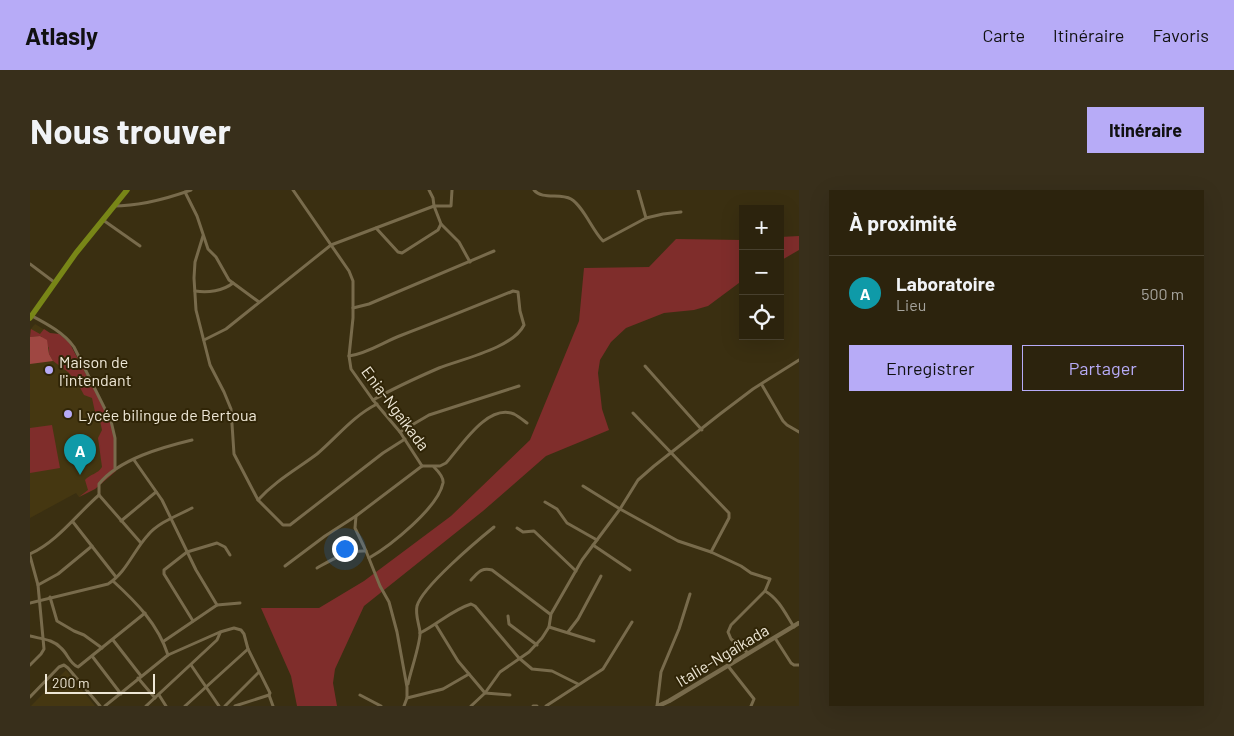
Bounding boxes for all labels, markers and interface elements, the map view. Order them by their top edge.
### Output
text: Atlasly [25,21,98,50]
text: Carte [982,24,1025,46]
text: Itinéraire [1053,24,1124,46]
text: Favoris [1152,24,1209,46]
button: Itinéraire [1087,107,1204,153]
text: Nous trouver [30,109,231,151]
map controls [739,205,784,340]
button: + [739,205,784,250]
text: À proximité [849,210,957,235]
button: − [739,250,784,295]
text: Laboratoire [896,272,995,295]
text: A [860,284,870,303]
text: 500 m [1141,284,1184,303]
button: locate [739,295,784,340]
text: Lieu [896,295,926,314]
button: Enregistrer [849,345,1012,391]
button: Partager [1022,345,1184,391]
place label: Maison de l'intendant [59,352,131,389]
street label: Enia-Ngaîkada [358,362,434,454]
marker: Maison de l'intendant [43,364,55,376]
place label: Lycée bilingue de Bertoua [78,405,257,424]
marker: Lycée bilingue de Bertoua [62,408,74,420]
pin: A [64,434,96,475]
your location [332,536,358,562]
street label: Italie-Ngaîkada [672,620,772,690]
scale bar [45,671,155,694]
text: 200 m [52,674,90,691]

